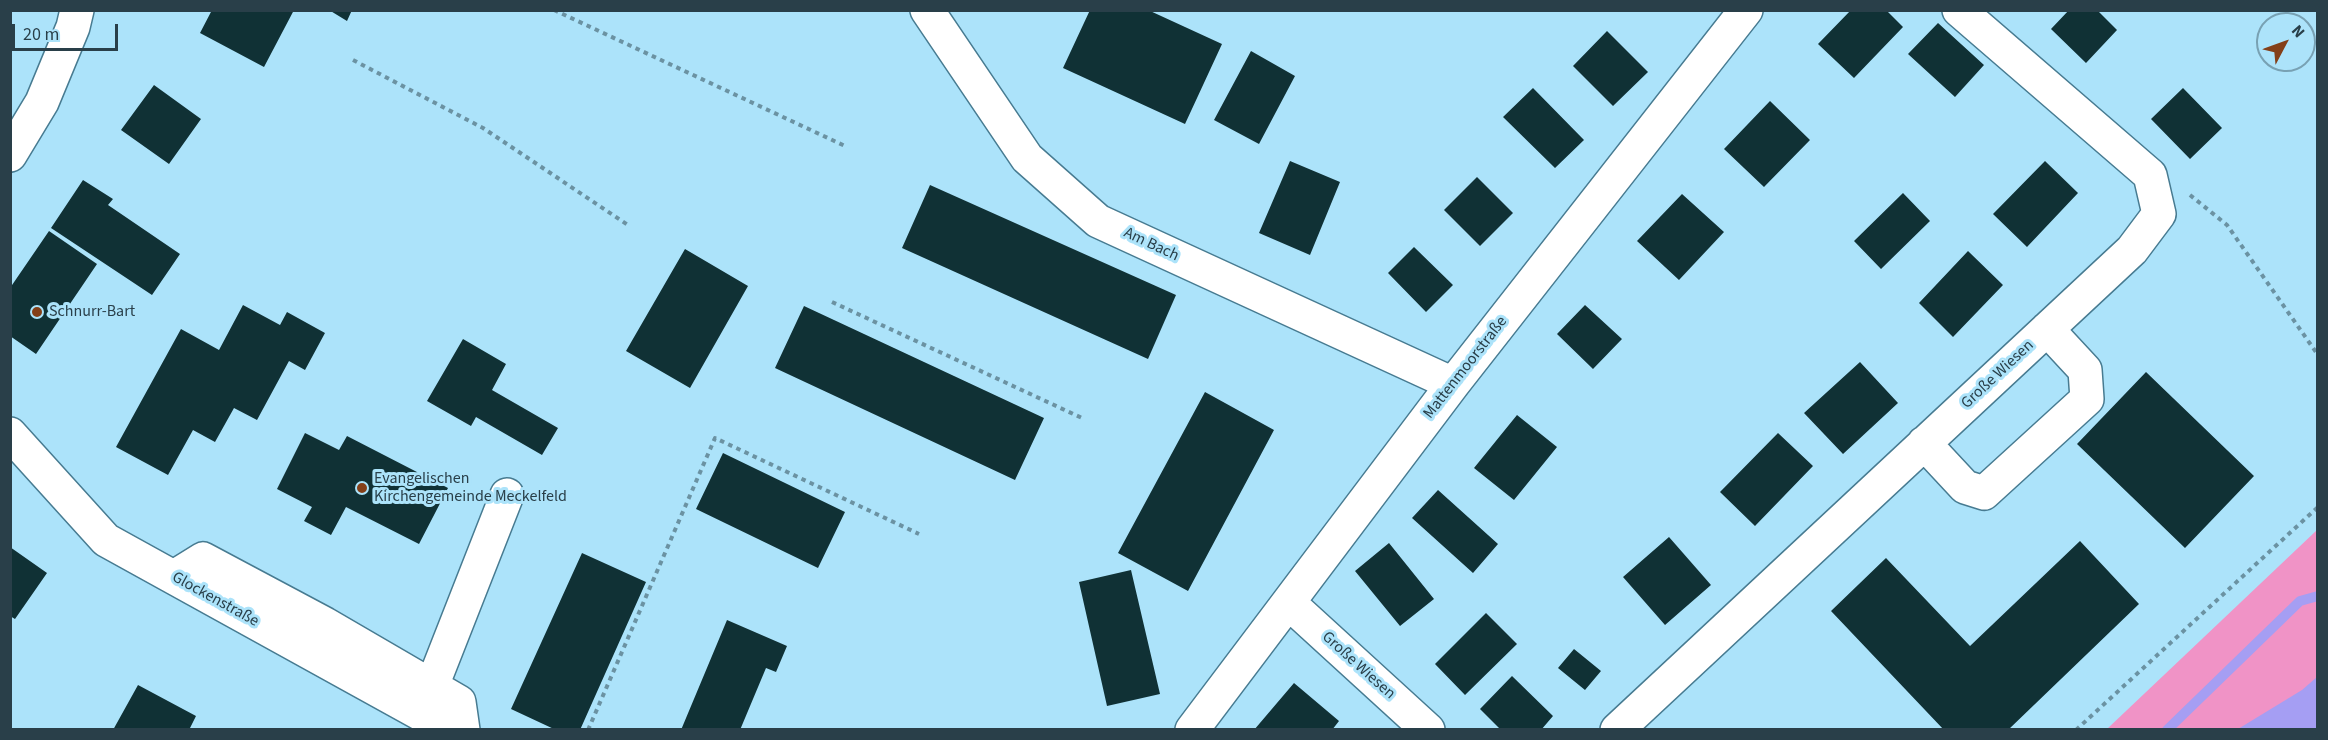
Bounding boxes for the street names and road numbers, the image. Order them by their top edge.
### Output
street label: Am Bach [1120,224,1182,266]
street label: Mattenmoorstraße [1420,313,1512,423]
street label: Große Wiesen [1958,337,2038,413]
street label: Glockenstraße [168,568,262,632]
street label: Große Wiesen [1317,628,1399,704]

